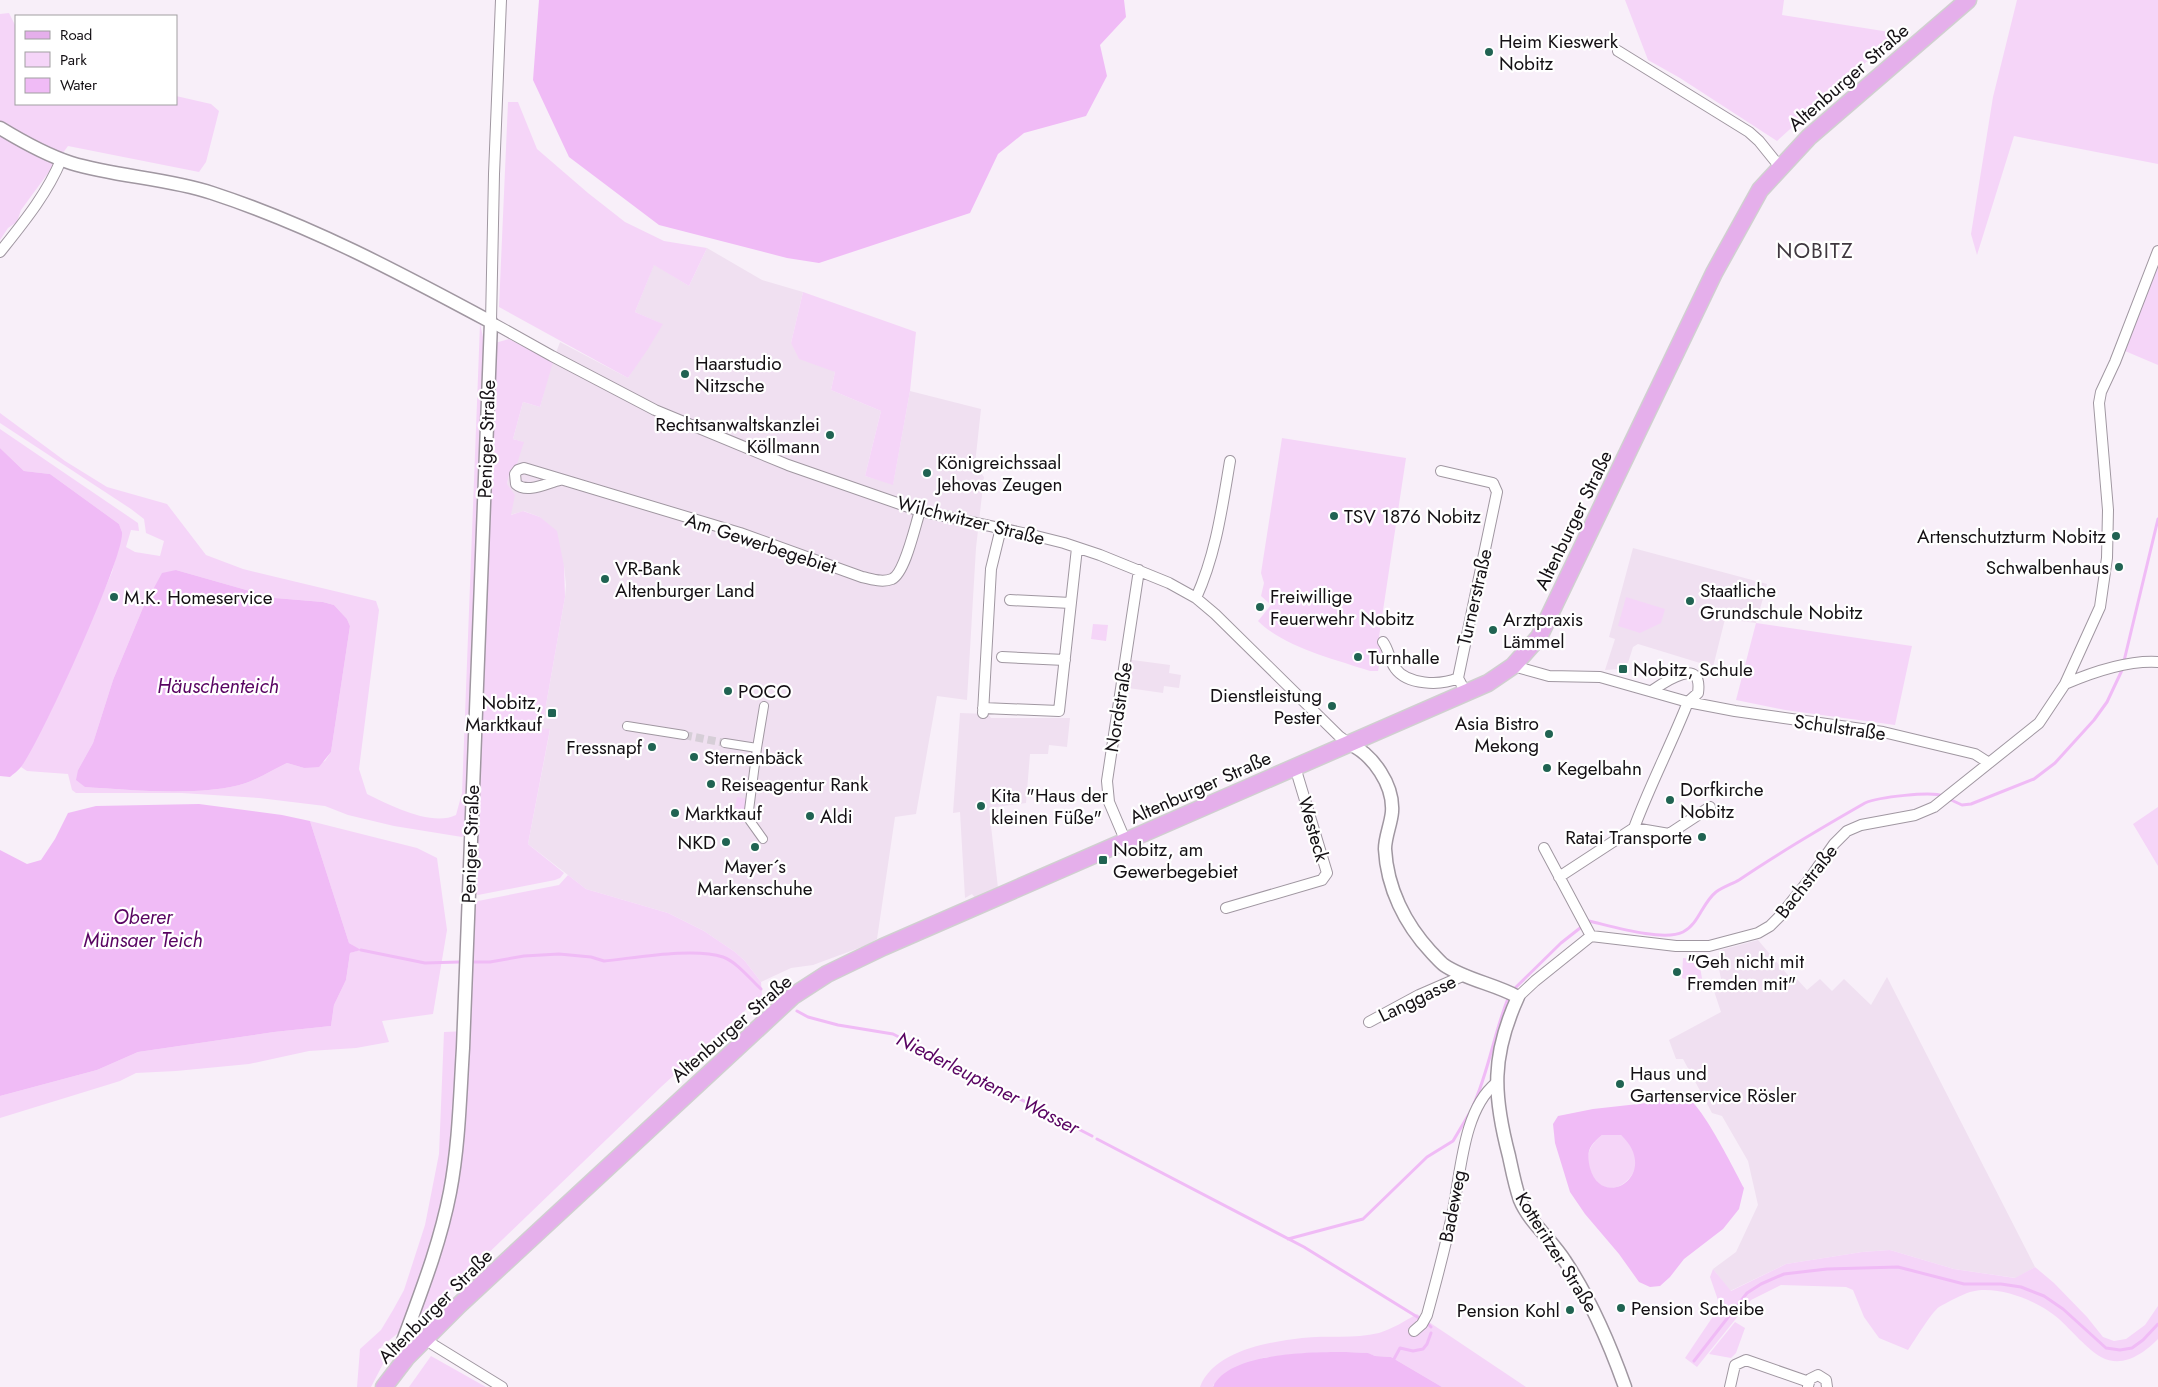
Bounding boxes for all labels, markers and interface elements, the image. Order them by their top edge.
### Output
legend [15,15,178,105]
street label: Altenburger Straße [1782,17,1915,138]
text: Road [60,24,92,46]
place label: Heim Kieswerk Nobitz [1499,28,1619,77]
marker: Heim Kieswerk Nobitz [1483,46,1495,58]
text: Park [60,49,87,71]
text: Water [60,74,98,96]
district label: NOBITZ [1776,236,1854,266]
place label: Haarstudio Nitzsche [695,350,782,399]
marker: Haarstudio Nitzsche [679,368,691,380]
street label: Peniger Straße [471,379,502,499]
place label: Rechtsanwaltskanzlei Köllmann [655,411,820,460]
marker: Rechtsanwaltskanzlei Köllmann [824,429,836,441]
street label: Altenburger Straße [1528,446,1619,595]
place label: Königreichssaal Jehovas Zeugen [934,449,1062,498]
marker: Königreichssaal Jehovas Zeugen [921,467,933,479]
street label: Wilchwitzer Straße [894,489,1048,552]
place label: TSV 1876 Nobitz [1344,503,1481,530]
street label: Am Gewerbegebiet [682,506,840,581]
marker: TSV 1876 Nobitz [1328,510,1340,522]
place label: Artenschutzturm Nobitz [1917,523,2106,550]
marker: Artenschutzturm Nobitz [2110,530,2122,542]
street label: Turnerstraße [1450,546,1499,648]
place label: Schwalbenhaus [1986,554,2109,581]
place label: VR-Bank Altenburger Land [615,555,755,604]
marker: Schwalbenhaus [2113,561,2125,573]
marker: VR-Bank Altenburger Land [599,573,611,585]
place label: Staatliche Grundschule Nobitz [1700,577,1863,626]
place label: Freiwillige Feuerwehr Nobitz [1270,583,1415,632]
place label: M.K. Homeservice [124,584,273,611]
marker: M.K. Homeservice [108,591,120,603]
marker: Staatliche Grundschule Nobitz [1684,595,1696,607]
marker: Freiwillige Feuerwehr Nobitz [1254,601,1266,613]
place label: Arztpraxis Lämmel [1503,606,1583,655]
marker: Arztpraxis Lämmel [1487,624,1499,636]
place label: Turnhalle [1368,644,1440,671]
marker: Turnhalle [1352,651,1364,663]
place label: Nobitz, Schule [1633,656,1753,683]
street label: Nordstraße [1098,660,1139,754]
marker: Nobitz, Schule [1617,663,1629,675]
water label: Häuschenteich [157,672,279,701]
place label: POCO [738,678,791,705]
place label: Dienstleistung Pester [1210,682,1322,731]
marker: POCO [722,685,734,697]
place label: Nobitz, Marktkauf [465,689,543,738]
marker: Dienstleistung Pester [1326,700,1338,712]
marker: Nobitz, Marktkauf [546,707,558,719]
street label: Schulstraße [1792,708,1888,747]
place label: Asia Bistro Mekong [1455,710,1539,759]
marker: Asia Bistro Mekong [1543,728,1555,740]
place label: Fressnapf [566,734,643,761]
marker: Fressnapf [646,741,658,753]
place label: Sternenbäck [704,744,803,771]
street label: Altenburger Straße [1125,744,1275,831]
marker: Sternenbäck [688,751,700,763]
place label: Kegelbahn [1557,755,1642,782]
marker: Kegelbahn [1541,762,1553,774]
place label: Reiseagentur Rank [721,771,869,798]
place label: Dorfkirche Nobitz [1680,776,1764,825]
marker: Reiseagentur Rank [705,778,717,790]
place label: Kita "Haus der kleinen Füße" [991,782,1109,831]
street label: Peniger Straße [455,784,486,904]
street label: Westeck [1291,793,1336,865]
marker: Dorfkirche Nobitz [1664,794,1676,806]
place label: Marktkauf [685,800,762,827]
marker: Kita "Haus der kleinen Füße" [975,800,987,812]
place label: Aldi [820,803,853,830]
marker: Marktkauf [669,807,681,819]
marker: Aldi [804,810,816,822]
place label: Ratai Transporte [1565,824,1692,851]
place label: NKD [678,829,716,856]
marker: Ratai Transporte [1696,831,1708,843]
marker: NKD [720,836,732,848]
place label: Nobitz, am Gewerbegebiet [1113,836,1238,885]
street label: Bachstraße [1769,838,1844,924]
marker: Mayer´s Markenschuhe [749,841,761,853]
place label: Mayer´s Markenschuhe [697,853,813,902]
marker: Nobitz, am Gewerbegebiet [1097,854,1109,866]
water label: Oberer Münsaer Teich [83,903,203,955]
place label: "Geh nicht mit Fremden mit" [1687,948,1804,997]
marker: "Geh nicht mit Fremden mit" [1671,966,1683,978]
street label: Altenburger Straße [665,968,798,1089]
street label: Langgasse [1374,968,1461,1029]
water label: Niederleuptener Wasser [891,1025,1085,1143]
place label: Haus und Gartenservice Rösler [1630,1060,1797,1109]
marker: Haus und Gartenservice Rösler [1614,1078,1626,1090]
street label: Badeweg [1432,1168,1473,1245]
street label: Kotteritzer Straße [1509,1187,1604,1318]
street label: Altenburger Straße [372,1243,499,1370]
place label: Pension Scheibe [1631,1295,1764,1322]
place label: Pension Kohl [1457,1297,1560,1324]
marker: Pension Scheibe [1615,1302,1627,1314]
marker: Pension Kohl [1564,1304,1576,1316]

